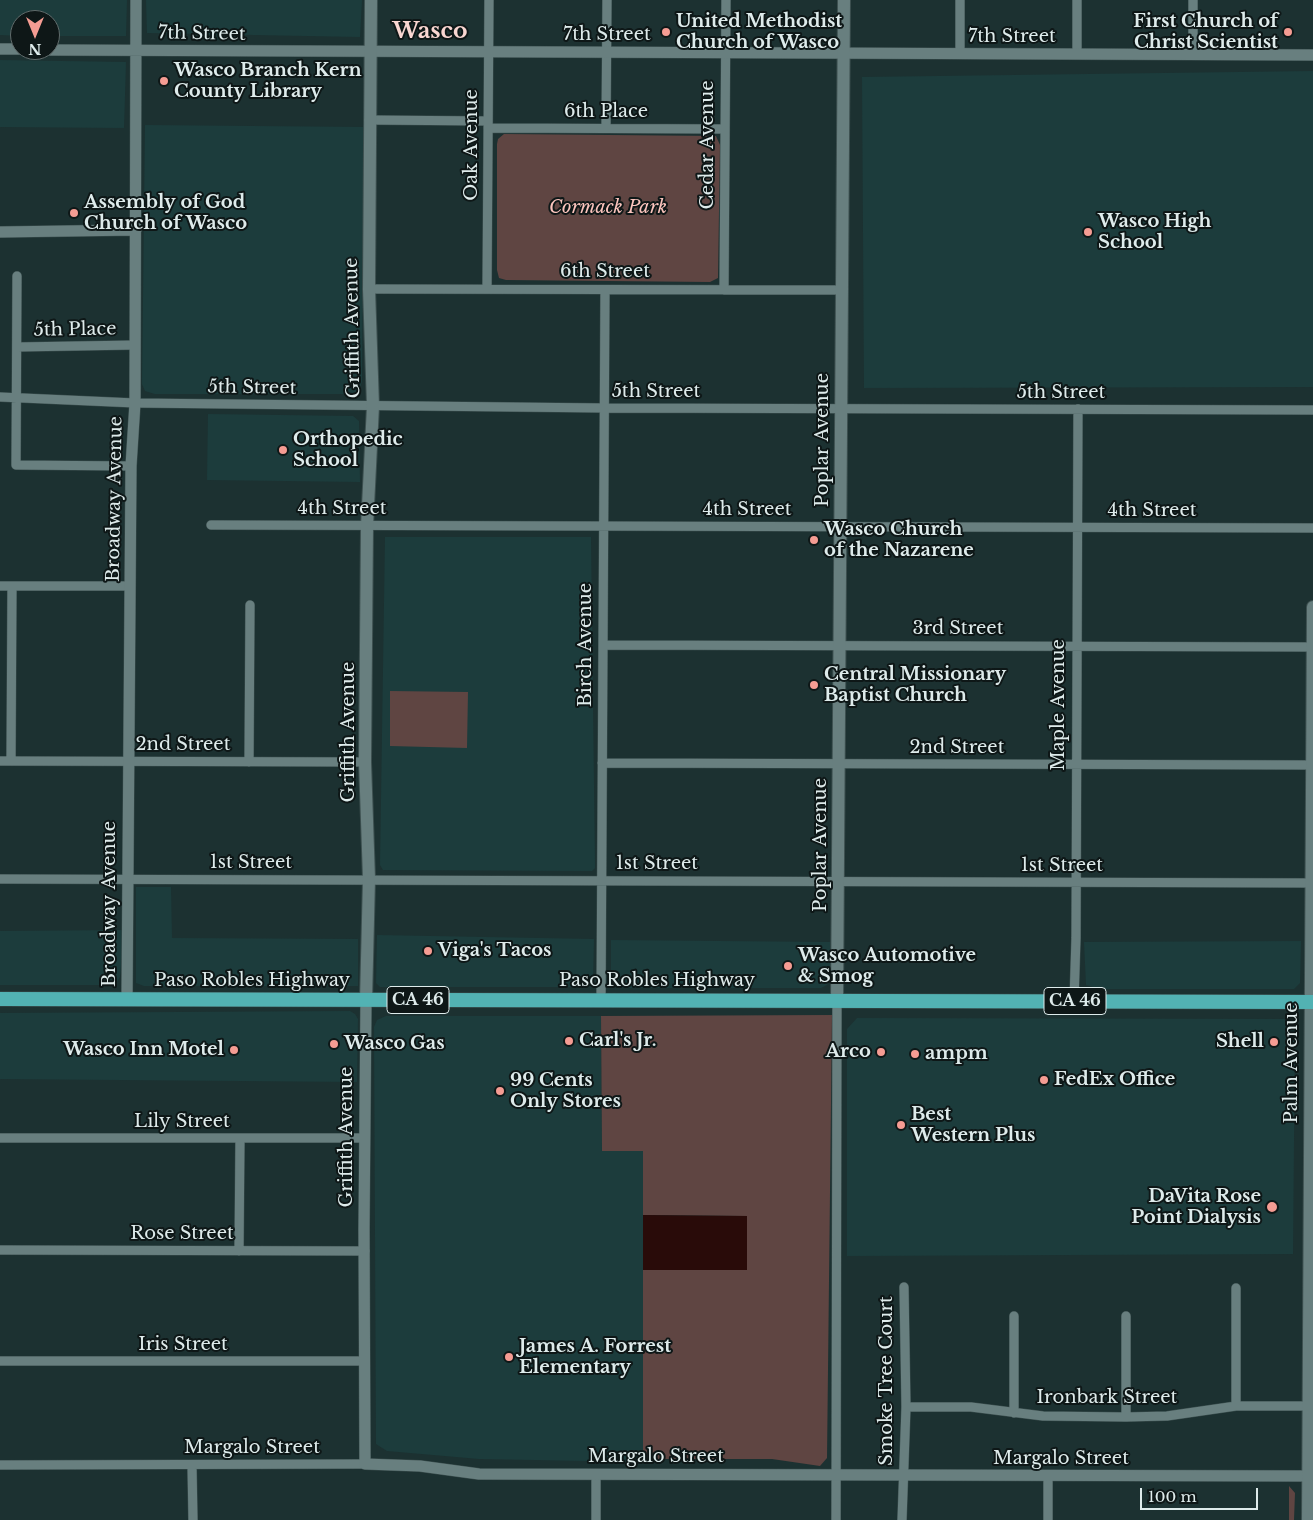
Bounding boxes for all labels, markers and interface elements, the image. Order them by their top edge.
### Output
north arrow [10,10,60,60]
place label: United Methodist Church of Wasco [676,11,842,54]
place label: First Church of Christ Scientist [1133,11,1278,54]
district label: Wasco [393,19,467,45]
street label: 7th Street [158,22,246,46]
street label: 7th Street [563,24,651,46]
marker: United Methodist Church of Wasco [660,26,672,38]
street label: 7th Street [968,26,1056,48]
marker: First Church of Christ Scientist [1282,26,1294,38]
text: N [28,40,42,58]
place label: Wasco Branch Kern County Library [174,60,362,102]
marker: Wasco Branch Kern County Library [158,75,170,87]
street label: Cedar Avenue [697,80,719,210]
street label: Oak Avenue [461,89,483,201]
street label: 6th Place [564,101,648,123]
place label: Assembly of God Church of Wasco [84,192,247,234]
park label: Cormack Park [549,197,667,219]
marker: Assembly of God Church of Wasco [68,207,80,219]
place label: Wasco High School [1098,211,1211,253]
marker: Wasco High School [1082,226,1094,238]
street label: Griffith Avenue [341,257,365,399]
street label: 6th Street [560,261,650,283]
street label: 5th Place [33,318,117,342]
street label: Poplar Avenue [812,373,834,507]
street label: 5th Street [207,376,297,400]
street label: 5th Street [612,381,700,403]
street label: 5th Street [1017,382,1105,404]
street label: Broadway Avenue [103,416,127,582]
place label: Orthopedic School [293,429,403,472]
marker: Orthopedic School [277,444,289,456]
street label: 4th Street [297,498,387,520]
street label: 4th Street [702,499,792,521]
street label: 4th Street [1107,500,1197,522]
place label: Wasco Church of the Nazarene [824,519,974,562]
marker: Wasco Church of the Nazarene [808,534,820,546]
street label: Birch Avenue [575,583,597,707]
street label: 3rd Street [913,618,1003,640]
street label: Maple Avenue [1048,639,1070,771]
street label: Griffith Avenue [338,662,360,802]
place label: Central Missionary Baptist Church [824,664,1006,706]
marker: Central Missionary Baptist Church [808,679,820,691]
street label: 2nd Street [136,734,230,756]
street label: 2nd Street [910,737,1004,759]
street label: Poplar Avenue [810,778,832,912]
street label: Broadway Avenue [99,821,121,987]
street label: 1st Street [210,852,292,874]
street label: 1st Street [616,853,698,875]
street label: 1st Street [1021,855,1103,877]
place label: Viga's Tacos [438,940,551,962]
marker: Viga's Tacos [422,945,434,957]
place label: Wasco Automotive & Smog [798,945,976,988]
marker: Wasco Automotive & Smog [782,960,794,972]
street label: Paso Robles Highway [154,970,350,992]
street label: Paso Robles Highway [559,970,755,992]
road number: CA 46 [387,986,449,1014]
road number: CA 46 [1044,988,1106,1014]
street label: Palm Avenue [1281,1003,1303,1123]
place label: Carl's Jr. [579,1030,656,1052]
place label: Shell [1216,1031,1264,1053]
place label: Wasco Gas [344,1033,445,1055]
marker: Carl's Jr. [563,1035,575,1047]
marker: Shell [1268,1036,1280,1048]
marker: Wasco Gas [328,1038,340,1050]
place label: Wasco Inn Motel [63,1039,224,1061]
place label: Arco [826,1041,871,1063]
place label: ampm [925,1043,988,1065]
marker: Wasco Inn Motel [228,1044,240,1056]
marker: Arco [875,1046,887,1058]
marker: ampm [909,1048,921,1060]
street label: Griffith Avenue [336,1067,358,1207]
place label: FedEx Office [1054,1069,1175,1091]
place label: 99 Cents Only Stores [510,1070,621,1112]
marker: FedEx Office [1038,1074,1050,1086]
marker: 99 Cents Only Stores [494,1085,506,1097]
place label: Best Western Plus [911,1104,1035,1146]
street label: Lily Street [134,1111,230,1133]
marker: Best Western Plus [895,1119,907,1131]
place label: DaVita Rose Point Dialysis [1131,1186,1261,1228]
marker: DaVita Rose Point Dialysis [1265,1200,1279,1214]
street label: Rose Street [130,1223,234,1245]
street label: Smoke Tree Court [876,1296,898,1466]
street label: Iris Street [138,1334,228,1356]
place label: James A. Forrest Elementary [519,1336,671,1378]
marker: James A. Forrest Elementary [503,1351,515,1363]
street label: Ironbark Street [1037,1387,1177,1409]
street label: Margalo Street [184,1437,320,1459]
street label: Margalo Street [588,1446,724,1468]
street label: Margalo Street [993,1448,1129,1470]
scale bar [1143,1478,1260,1510]
text: 100 m [1148,1487,1197,1506]

